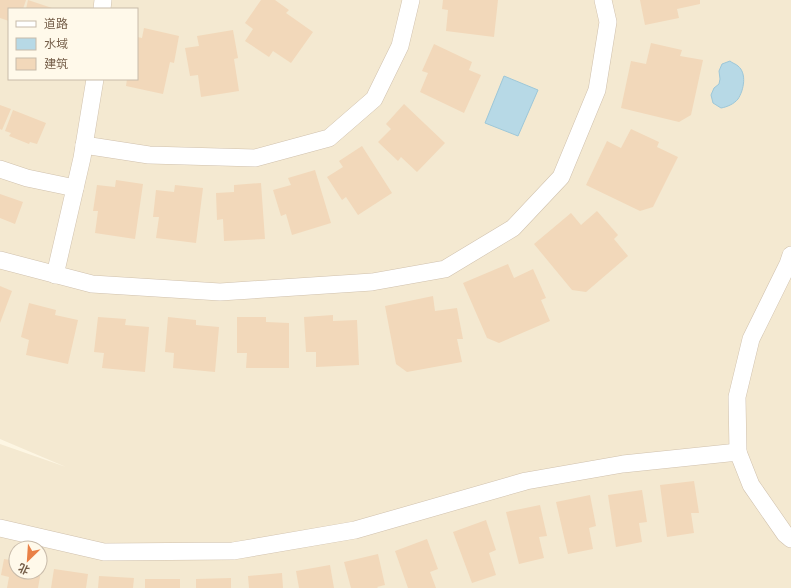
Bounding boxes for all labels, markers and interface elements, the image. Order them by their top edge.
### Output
legend [8,8,138,80]
text: 道路 [44,15,68,33]
text: 水域 [44,35,68,53]
text: 建筑 [44,55,68,73]
north arrow [8,540,48,580]
text: 北 [15,559,32,579]

